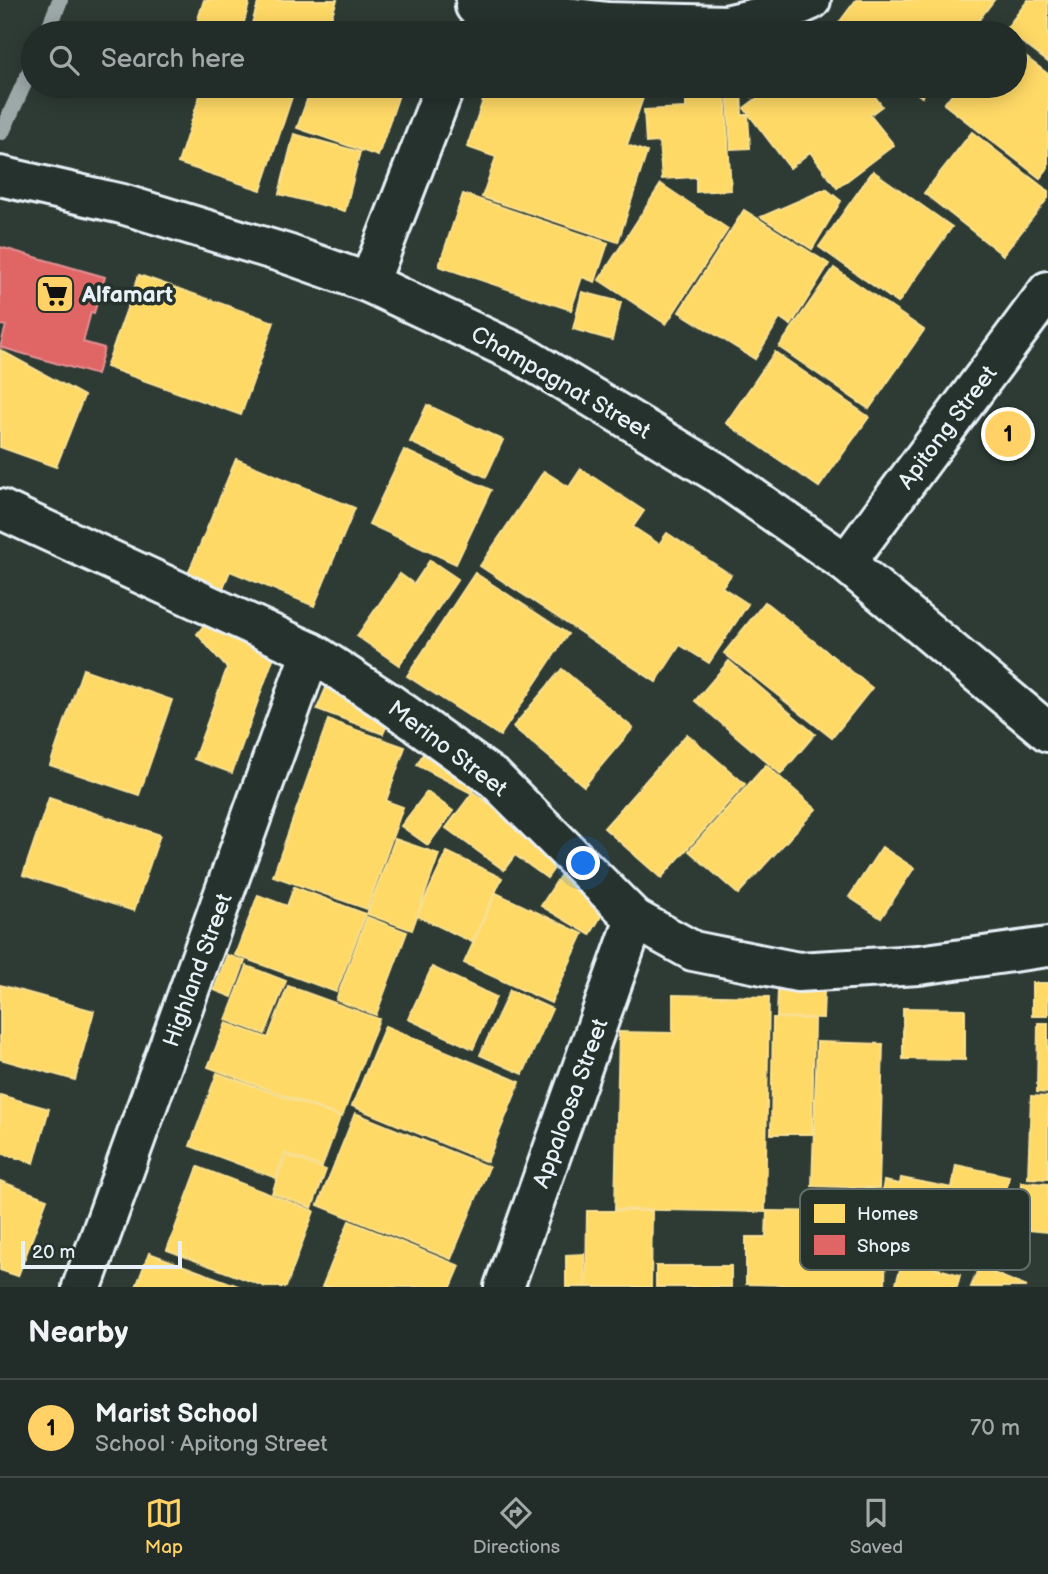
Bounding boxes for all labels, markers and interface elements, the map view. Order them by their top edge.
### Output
search box [21,21,1027,98]
icon: search [45,41,83,79]
text: Search here [101,44,245,75]
supermarket icon: Alfamart [34,273,76,315]
place label: Alfamart [81,281,173,309]
street label: Champagnat Street [466,320,655,446]
street label: Apitong Street [892,360,1003,495]
pin: 1 [985,408,1031,460]
street label: Merino Street [382,695,513,803]
your location [566,846,600,880]
street label: Highland Street [157,890,239,1051]
street label: Appaloosa Street [527,1015,615,1192]
legend [800,1189,1030,1270]
text: Homes [857,1203,918,1226]
text: Shops [857,1235,910,1258]
scale bar [21,1238,182,1270]
text: 20 m [32,1241,75,1264]
text: Nearby [28,1315,128,1351]
text: Marist School [95,1399,258,1430]
text: 1 [46,1414,56,1442]
text: 70 m [970,1414,1020,1442]
text: School · Apitong Street [95,1430,327,1458]
tab: Map [145,1494,183,1559]
tab: Directions [473,1494,560,1559]
tab: Saved [850,1494,903,1559]

